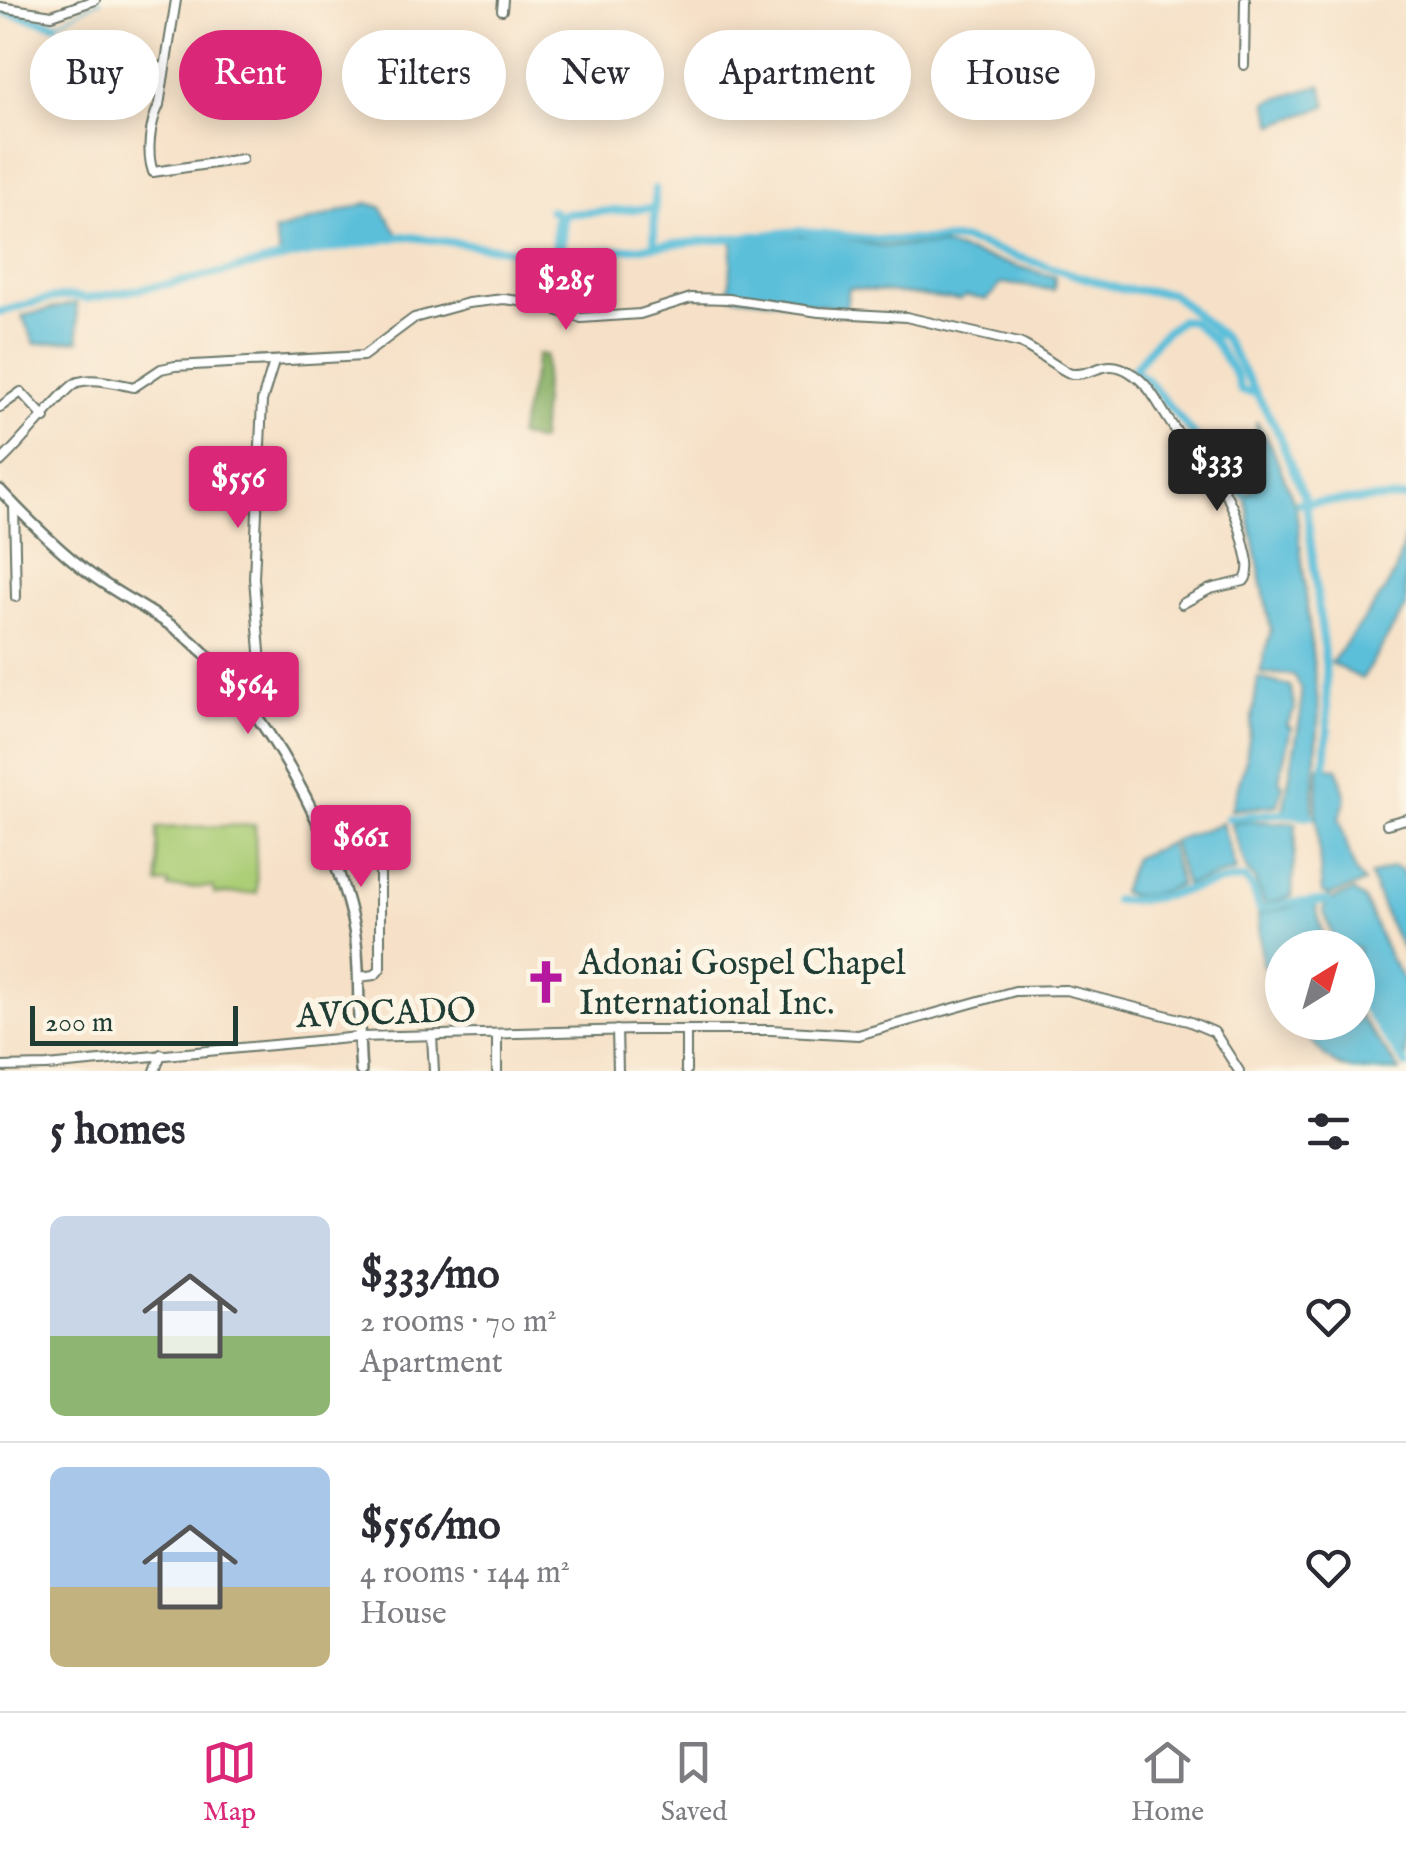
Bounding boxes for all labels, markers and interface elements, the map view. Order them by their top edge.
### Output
chip: Buy [30,30,159,120]
chip: Rent [179,30,322,120]
chip: Filters [342,30,506,120]
chip: New [526,30,664,120]
chip: Apartment [684,30,911,120]
chip: House [931,30,1095,120]
pin: $285 [507,248,625,333]
text: $285 [538,260,594,301]
pin: $333 [1158,429,1276,514]
text: $333 [1190,441,1244,482]
pin: $556 [179,446,297,531]
text: $556 [211,458,265,499]
pin: $564 [189,652,307,737]
text: $564 [219,664,277,705]
pin: $661 [302,805,420,890]
text: $661 [333,817,389,858]
north arrow [1265,930,1375,1040]
map controls [1265,930,1375,1040]
place label: Adonai Gospel Chapel International Inc. [578,942,906,1027]
church icon: Adonai Gospel Chapel International Inc. [522,958,570,1006]
street label: AVOCADO [295,989,476,1040]
scale bar [30,1001,238,1046]
text: 200 m [45,1006,113,1041]
icon: filters [1301,1104,1356,1159]
text: 5 homes [50,1105,186,1158]
text: $333/mo [360,1249,500,1302]
icon: home [130,1256,250,1376]
icon: heart [1301,1289,1356,1344]
text: 2 rooms · 70 m² [360,1302,557,1343]
text: Apartment [360,1343,503,1384]
text: $556/mo [360,1500,501,1553]
icon: home [130,1507,250,1627]
icon: heart [1301,1540,1356,1595]
text: 4 rooms · 144 m² [360,1553,570,1594]
text: House [360,1594,447,1635]
tab: Map [202,1735,257,1830]
tab: Saved [661,1735,727,1830]
tab: Home [1131,1735,1204,1830]

